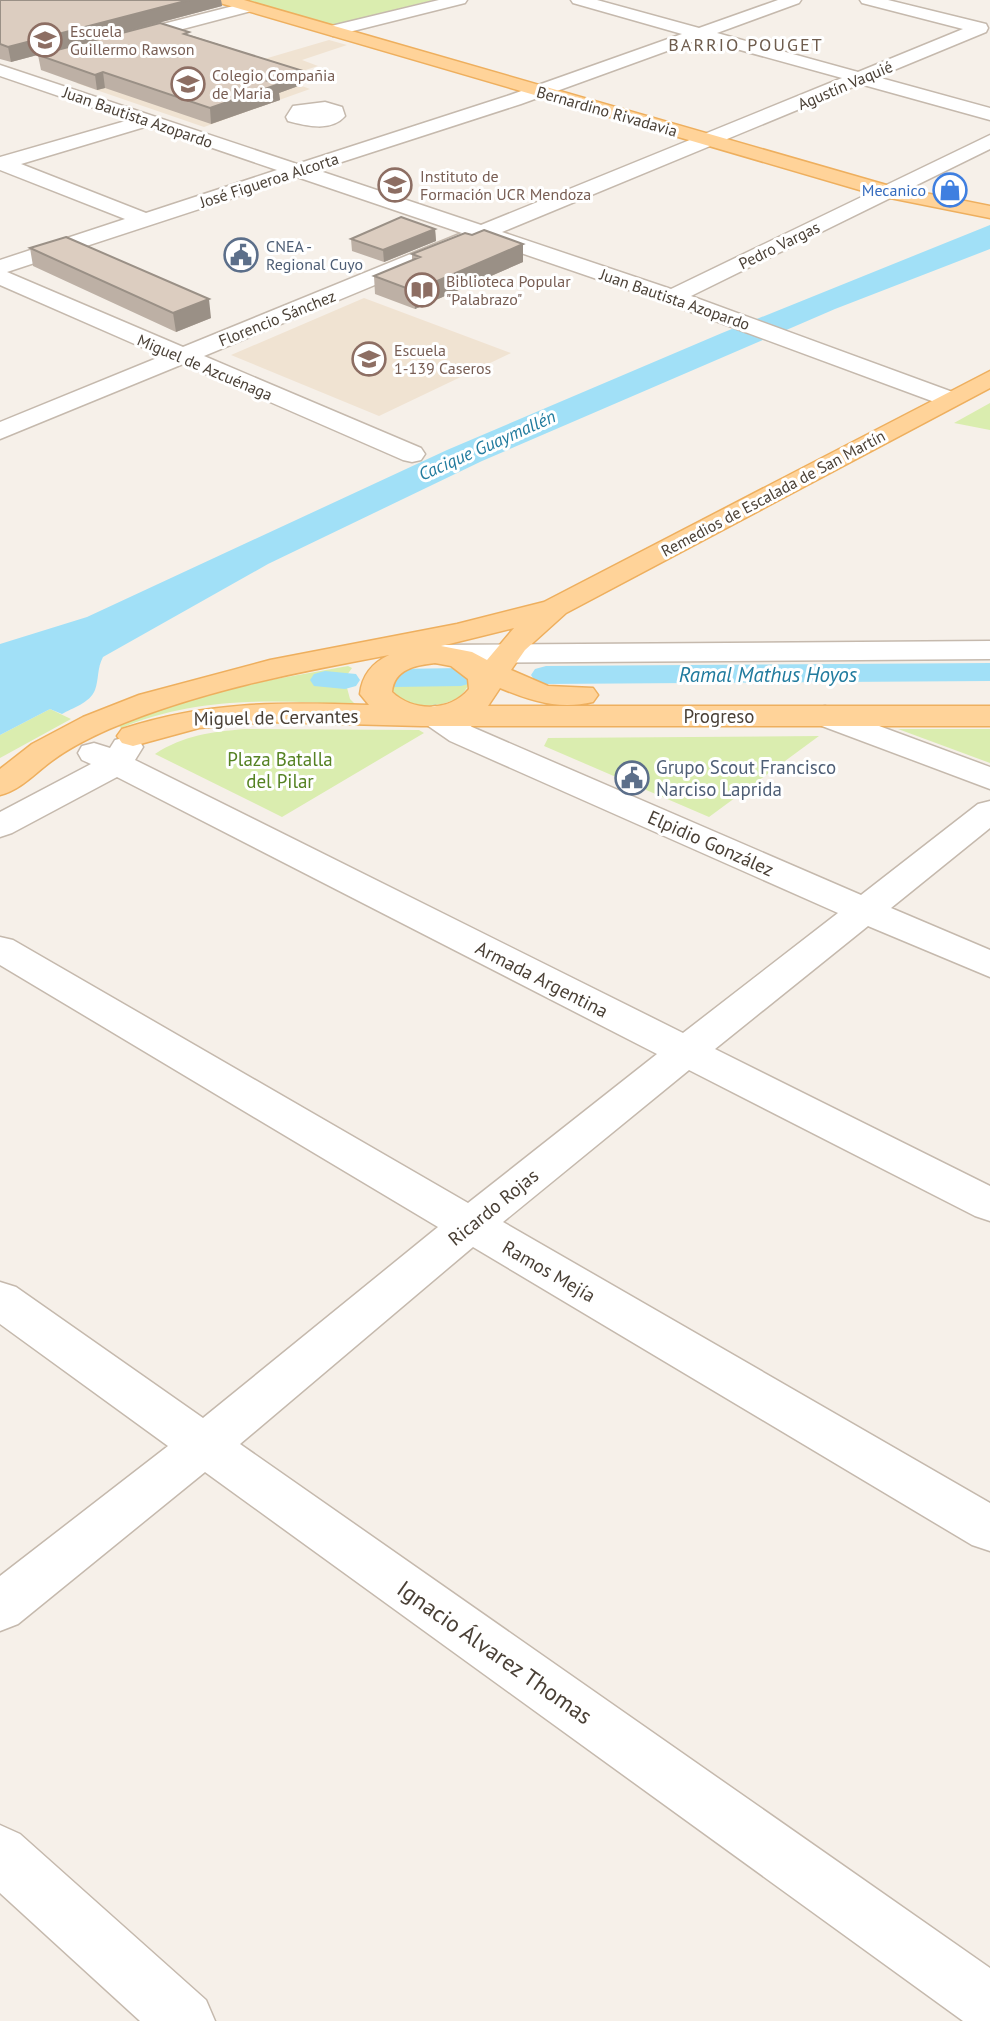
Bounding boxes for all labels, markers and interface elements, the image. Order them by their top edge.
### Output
school or university icon: Escuela Guillermo Rawson [26,21,64,59]
place label: Escuela Guillermo Rawson [70,21,195,59]
district label: BARRIO POUGET [668,33,824,56]
street label: Agustín Vaquié [795,56,895,114]
school or university icon: Colegio Compañia de Maria [169,65,207,103]
place label: Colegio Compañia de Maria [212,65,335,103]
street label: Bernardino Rivadavia [534,81,680,141]
street label: Juan Bautista Azopardo [59,82,216,152]
street label: José Figueroa Alcorta [196,148,341,212]
school or university icon: Instituto de Formación UCR Mendoza [376,166,414,204]
place label: Instituto de Formación UCR Mendoza [420,166,591,204]
shop icon: Mecanico [931,171,969,209]
place label: Mecanico [862,180,926,200]
street label: Pedro Vargas [735,217,823,273]
public building icon: CNEA - Regional Cuyo [222,236,260,274]
place label: CNEA - Regional Cuyo [266,236,363,274]
street label: Juan Bautista Azopardo [596,264,753,334]
library icon: Biblioteca Popular "Palabrazo" [403,271,441,309]
place label: Biblioteca Popular "Palabrazo" [446,271,571,309]
street label: Florencio Sánchez [216,285,338,351]
street label: Miguel de Azcuénaga [134,330,276,404]
school or university icon: Escuela 1-139 Caseros [350,340,388,378]
place label: Escuela 1-139 Caseros [394,340,492,378]
water label: Cacique Guaymallén [415,404,559,486]
street label: Remedios de Escalada de San Martín [658,425,888,561]
water label: Ramal Mathus Hoyos [679,661,858,688]
street label: Miguel de Cervantes [193,704,359,730]
street label: Progreso [683,704,755,728]
park label: Plaza Batalla del Pilar [227,747,333,793]
place label: Grupo Scout Francisco Narciso Laprida [656,755,836,801]
public building icon: Grupo Scout Francisco Narciso Laprida [613,759,651,797]
street label: Elpidio González [644,805,778,881]
street label: Armada Argentina [472,935,612,1023]
street label: Ricardo Rojas [443,1163,543,1251]
street label: Ramos Mejía [498,1235,600,1307]
street label: Ignacio Álvarez Thomas [392,1574,598,1730]

